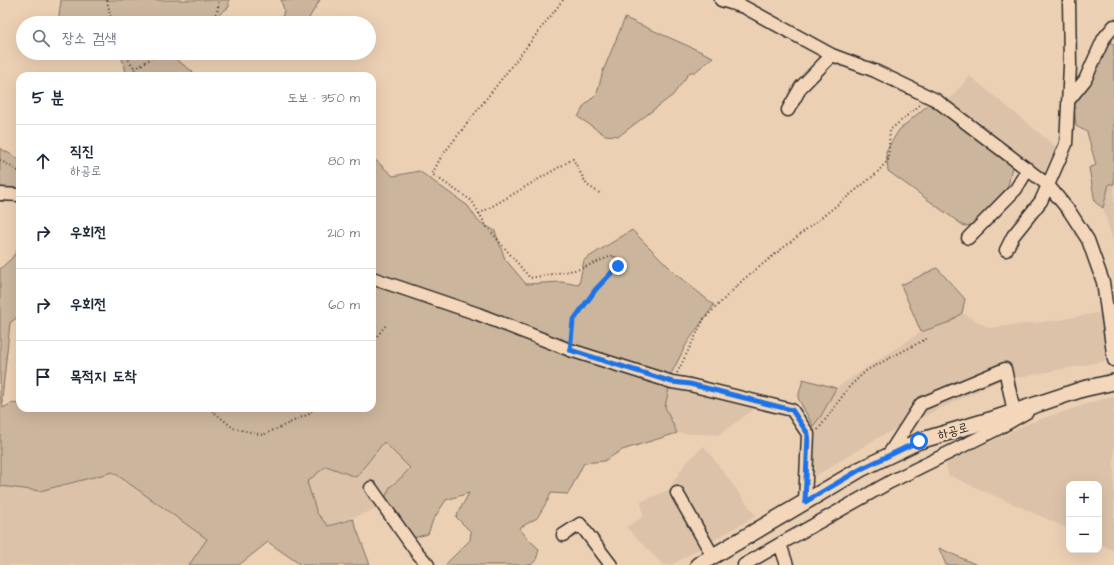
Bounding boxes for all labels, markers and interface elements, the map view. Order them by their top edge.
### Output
search box [16,16,376,60]
icon: search [30,27,52,49]
text: 장소 검색 [62,28,116,49]
text: 5 분 [32,86,65,110]
text: 도보 · 350 m [287,89,360,107]
text: 직진 [70,141,94,162]
icon: ahead [32,150,54,172]
text: 80 m [328,152,360,170]
text: 하공로 [70,162,101,180]
icon: right [32,222,54,244]
text: 우회전 [70,222,106,243]
text: 210 m [327,224,360,242]
route end [609,257,627,275]
icon: right [32,294,54,316]
text: 우회전 [70,294,106,315]
text: 60 m [328,296,360,314]
icon: arrive [32,366,54,388]
text: 목적지 도착 [70,366,136,387]
street label: 하공로 [935,418,971,444]
route start [910,432,928,450]
map controls [1066,481,1102,553]
button: + [1066,481,1102,517]
button: − [1066,517,1102,553]

